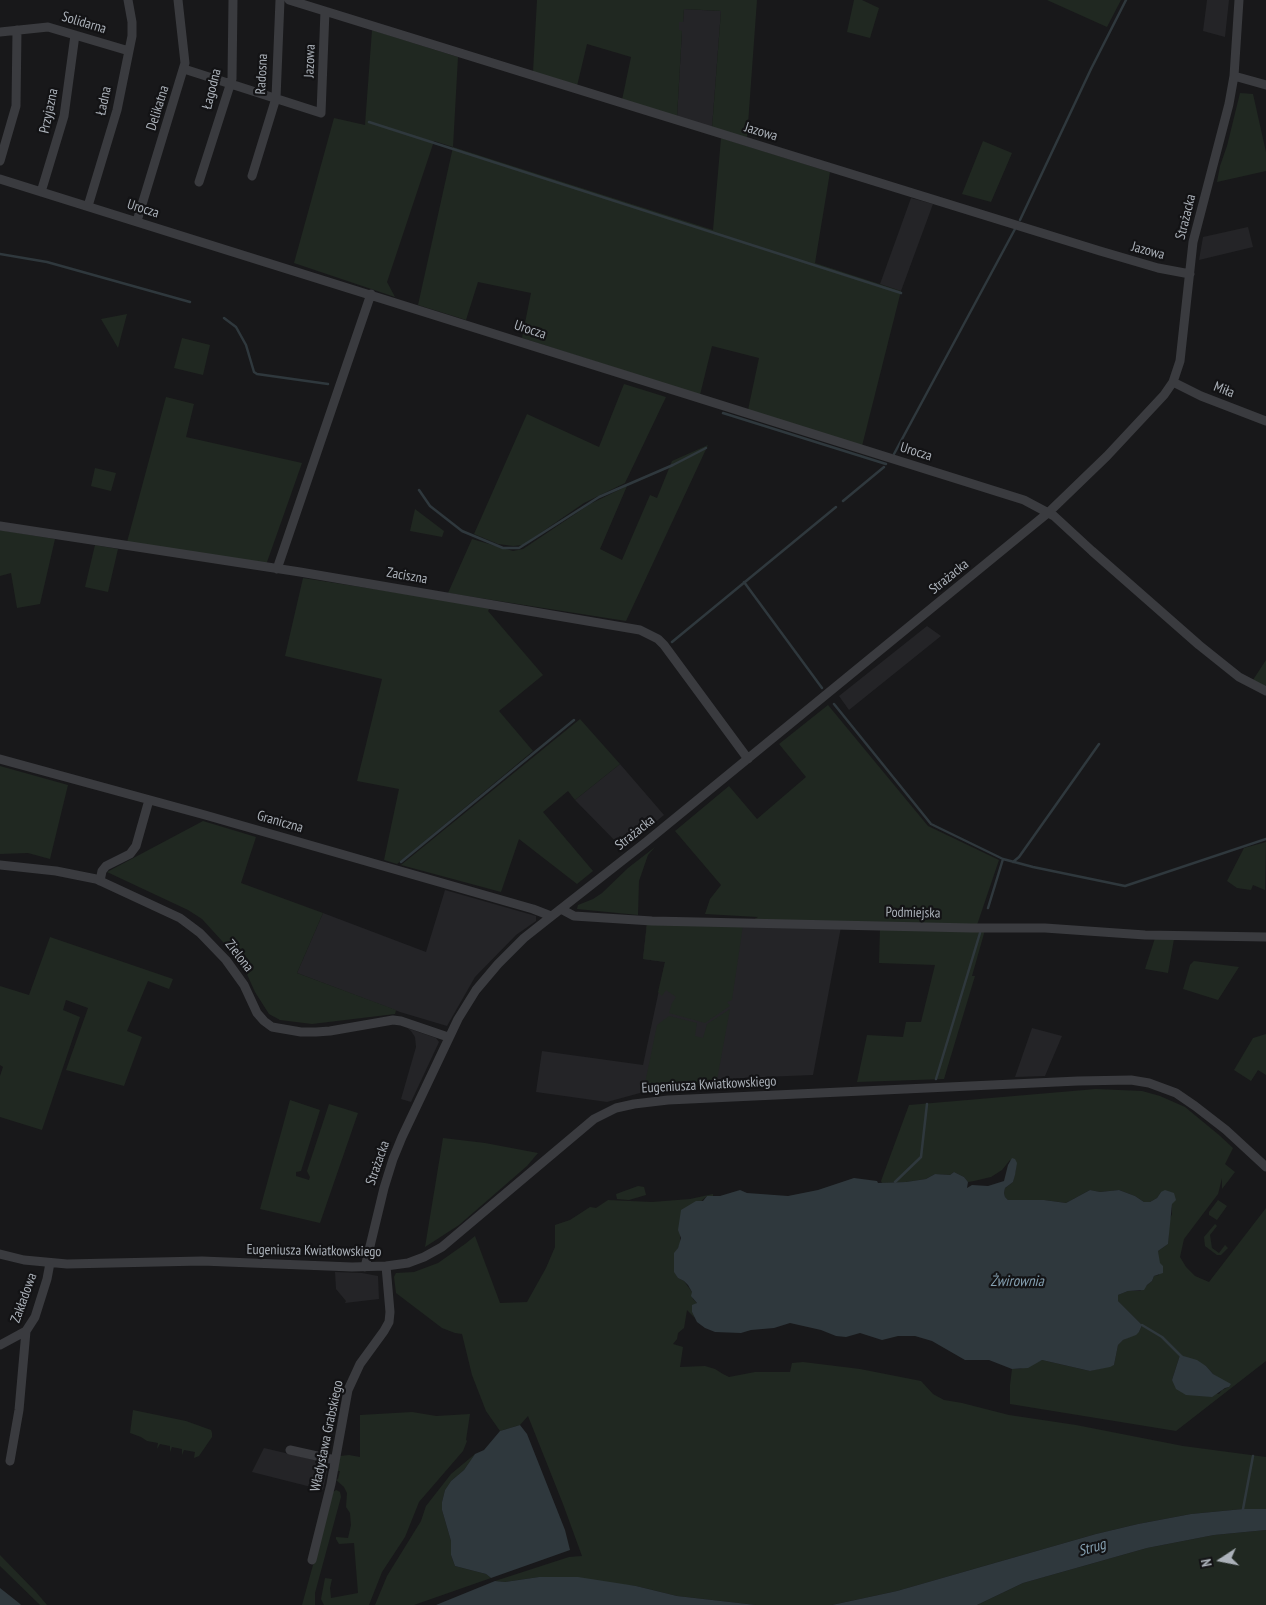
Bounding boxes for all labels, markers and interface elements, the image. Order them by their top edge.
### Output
street label: Solidarna [60,8,108,38]
street label: Jazowa [301,44,319,78]
street label: Radosna [253,53,271,95]
street label: Łagodna [199,67,225,111]
street label: Delikatna [143,84,173,132]
street label: Ładna [93,85,115,117]
street label: Przyjazna [36,87,62,135]
street label: Jazowa [742,119,780,145]
street label: Strażacka [1172,193,1200,241]
street label: Urocza [125,196,161,222]
street label: Jazowa [1130,239,1166,263]
street label: Urocza [512,317,548,343]
street label: Miła [1211,378,1237,402]
street label: Urocza [898,439,934,465]
street label: Strażacka [926,556,972,598]
street label: Zaciszna [385,564,429,588]
street label: Graniczna [255,807,305,837]
street label: Strażacka [612,812,658,854]
street label: Podmiejska [885,904,941,922]
street label: Zielona [221,937,257,975]
street label: Eugeniusza Kwiatkowskiego [641,1073,777,1097]
street label: Strażacka [363,1139,393,1187]
street label: Eugeniusza Kwiatkowskiego [246,1241,382,1261]
street label: Zakładowa [7,1271,41,1325]
water label: Żwirownia [990,1273,1044,1291]
street label: Władysława Grabskiego [307,1379,347,1493]
north arrow [1196,1535,1246,1585]
water label: Strug [1076,1536,1108,1560]
text: N [1197,1557,1216,1568]

